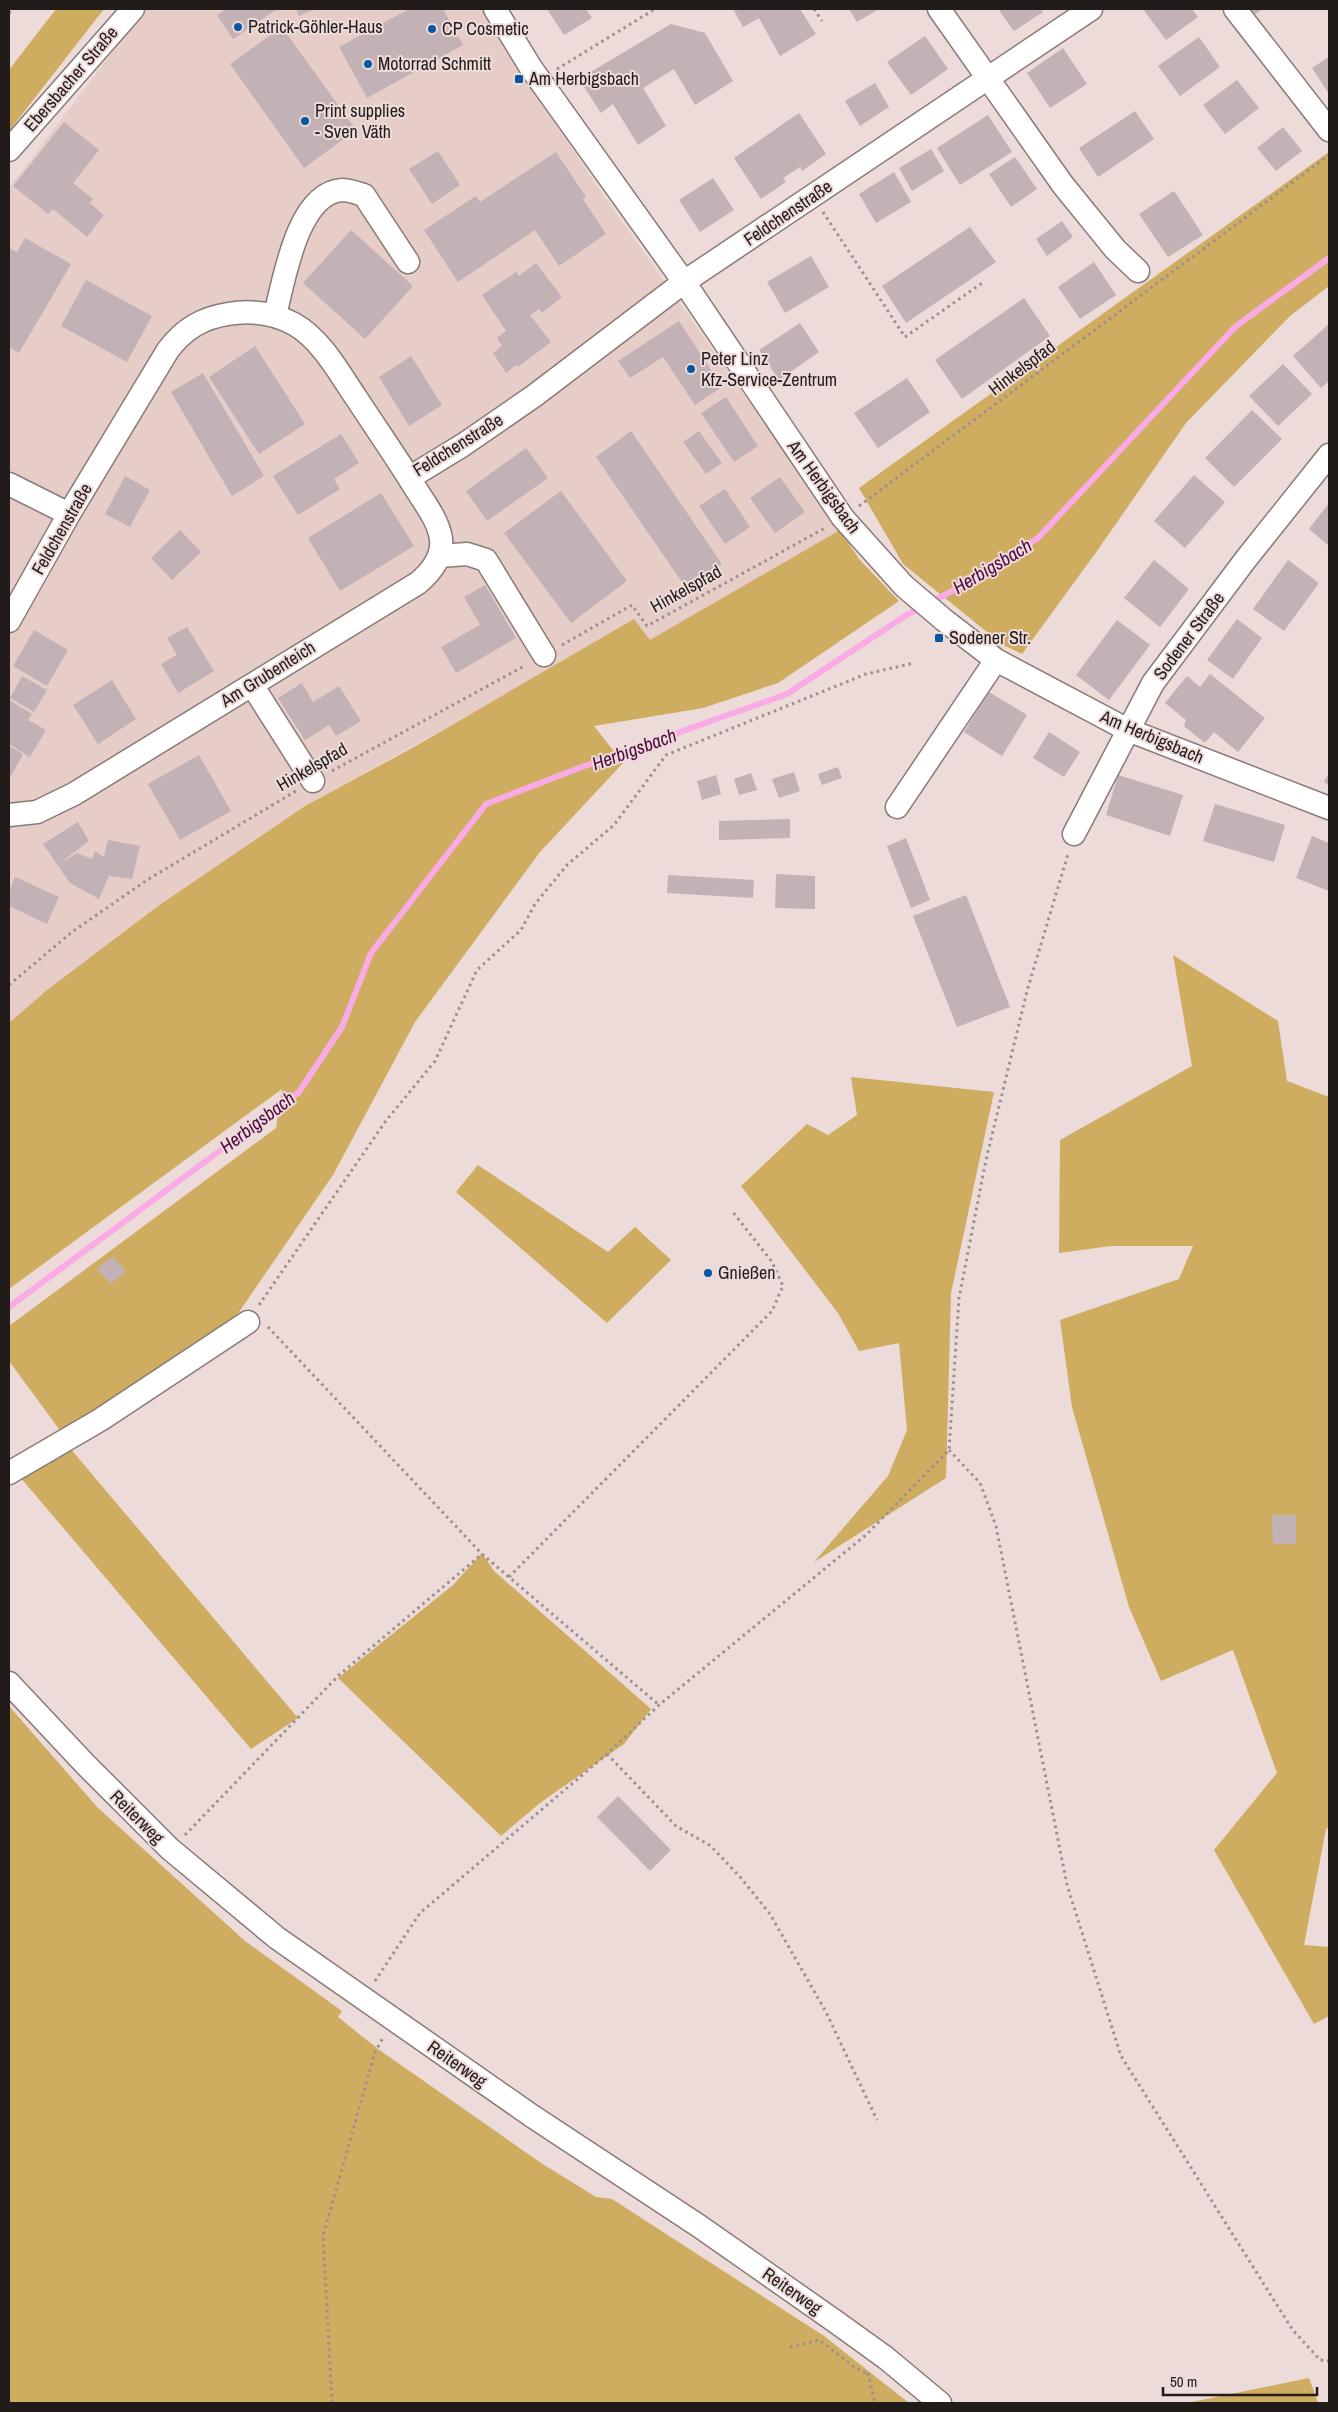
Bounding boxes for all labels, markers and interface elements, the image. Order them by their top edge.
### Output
place label: Patrick-Göhler-Haus [248,14,383,39]
place label: CP Cosmetic [442,16,529,41]
street label: Ebersbacher Straße [18,21,123,137]
marker: Patrick-Göhler-Haus [232,21,244,33]
marker: CP Cosmetic [426,23,438,35]
place label: Motorrad Schmitt [378,51,491,76]
marker: Motorrad Schmitt [362,58,374,70]
place label: Am Herbigsbach [528,66,639,91]
marker: Am Herbigsbach [513,73,525,85]
place label: Print supplies - Sven Väth [315,98,405,144]
marker: Print supplies - Sven Väth [299,115,311,127]
street label: Feldchenstraße [739,174,837,251]
street label: Hinkelspfad [983,334,1060,401]
place label: Peter Linz Kfz-Service-Zentrum [701,346,837,392]
marker: Peter Linz Kfz-Service-Zentrum [685,363,697,375]
street label: Feldchenstraße [408,407,508,482]
street label: Am Herbigsbach [781,434,867,539]
street label: Feldchenstraße [25,478,98,579]
water label: Herbigsbach [947,532,1037,600]
street label: Hinkelspfad [646,559,726,618]
street label: Sodener Straße [1147,587,1230,685]
place label: Sodener Str. [949,625,1031,650]
marker: Sodener Str. [933,632,945,644]
street label: Am Grubenteich [215,634,320,713]
street label: Am Herbigsbach [1096,703,1208,770]
water label: Herbigsbach [588,722,680,776]
street label: Hinkelspfad [272,736,352,797]
water label: Herbigsbach [214,1085,300,1159]
place label: Gnießen [718,1260,775,1285]
marker: Gnießen [702,1267,714,1279]
street label: Reiterweg [105,1784,171,1850]
street label: Reiterweg [423,2034,493,2094]
street label: Reiterweg [758,2261,828,2321]
scale bar [1163,2364,1317,2396]
text: 50 m [1170,2371,1197,2392]

